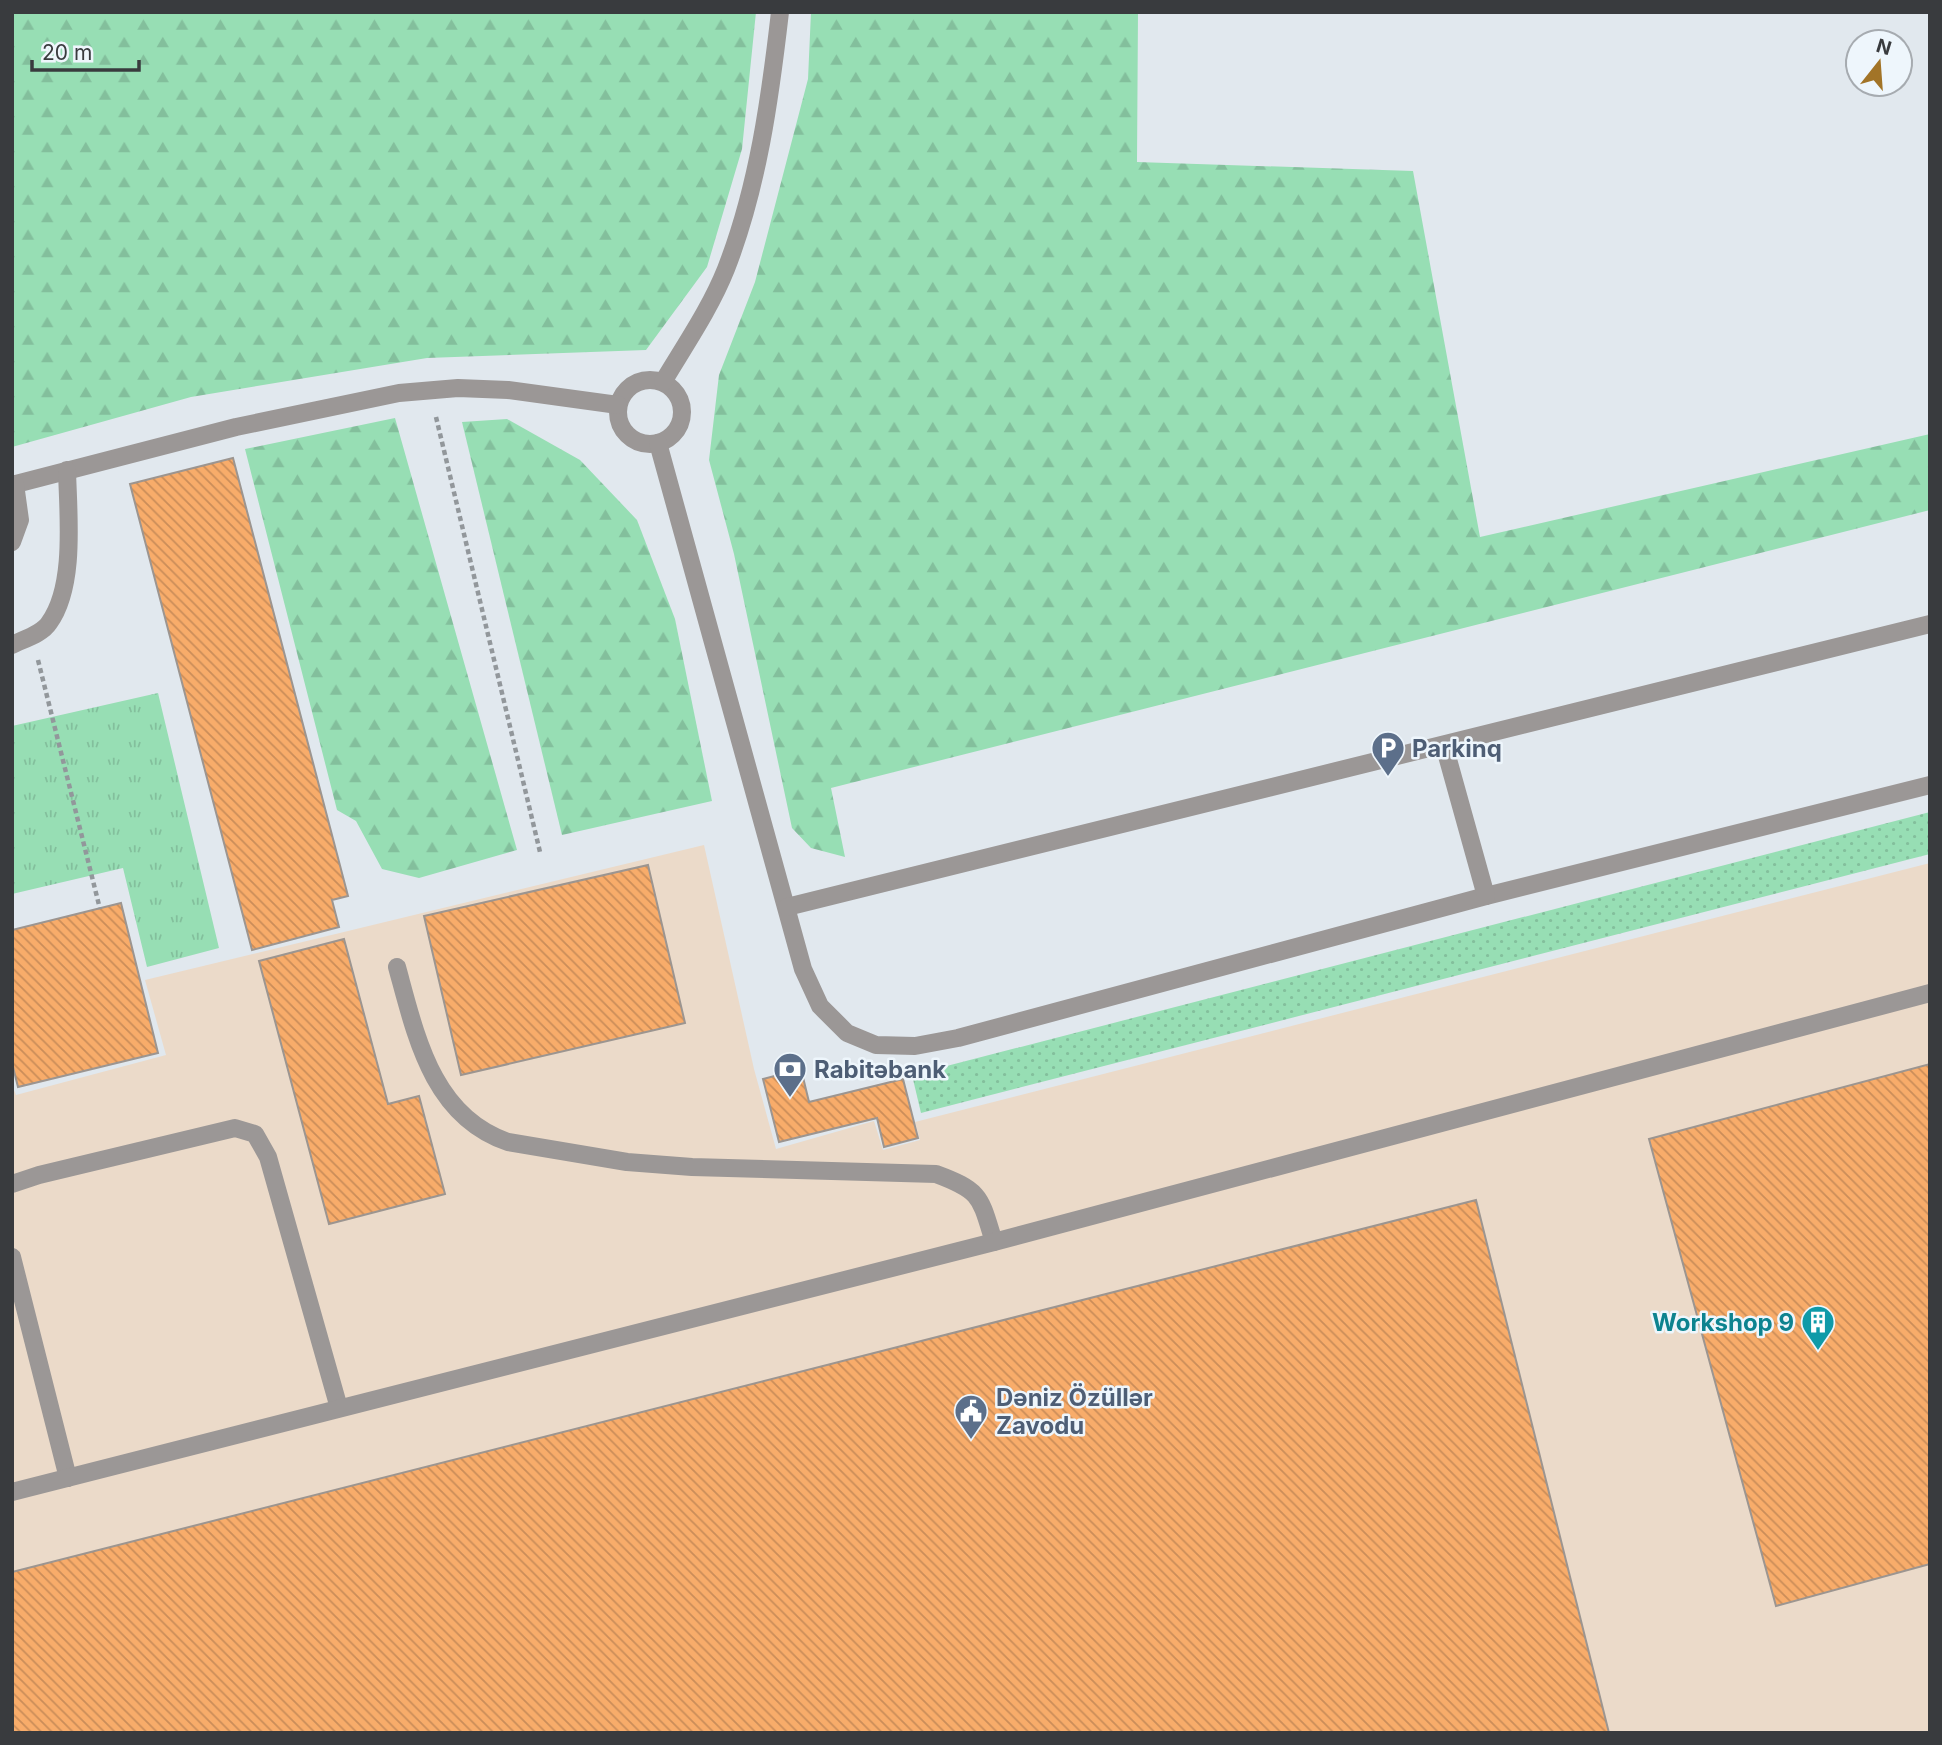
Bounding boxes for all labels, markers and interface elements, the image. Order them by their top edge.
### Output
scale bar [32,28,138,72]
north arrow [1844,28,1914,98]
text: N [1874,34,1894,60]
text: 20 m [42,40,92,65]
parking icon: Parkinq [1369,729,1407,778]
place label: Parkinq [1412,734,1502,763]
bank icon: Rabitəbank [771,1050,809,1099]
place label: Rabitəbank [814,1055,946,1084]
building icon: Workshop 9 [1799,1303,1837,1352]
place label: Workshop 9 [1652,1308,1794,1337]
place label: Dəniz Özüllər Zavodu [996,1383,1153,1440]
public building icon: Dəniz Özüllər Zavodu [952,1392,990,1441]

